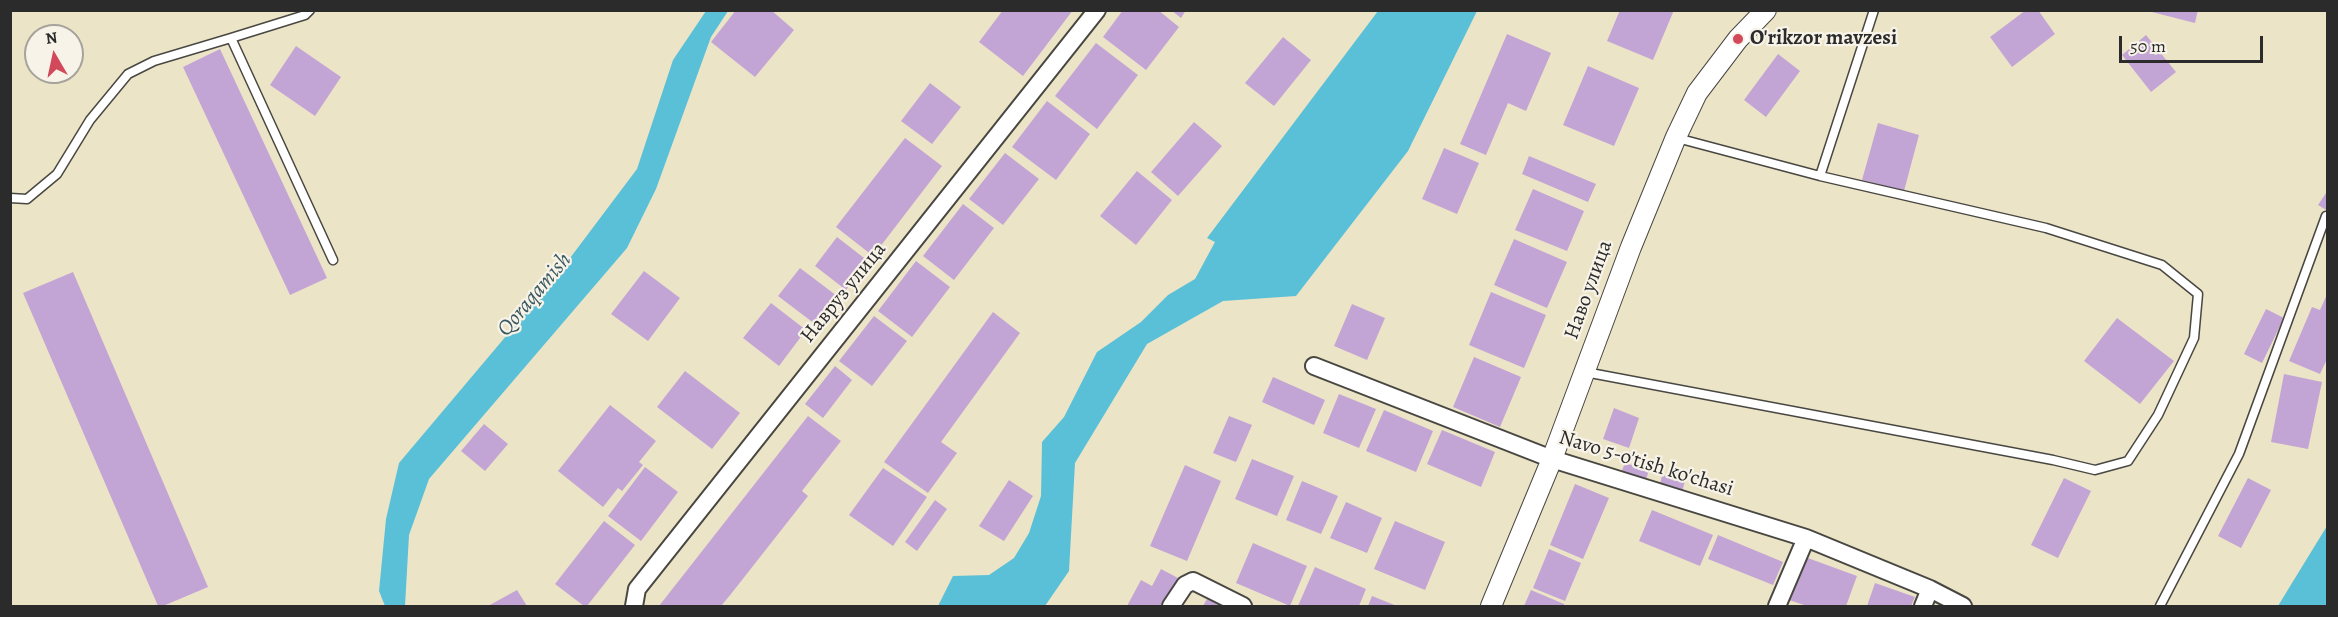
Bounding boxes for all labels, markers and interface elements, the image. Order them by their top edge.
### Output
north arrow [24,24,84,84]
scale bar [2122,24,2266,62]
text: N [44,26,59,50]
place label: O'rikzor mavzesi [1750,26,1897,52]
marker: O'rikzor mavzesi [1731,32,1745,46]
text: 50 m [2130,34,2166,58]
street label: Наво улица [1559,237,1619,343]
street label: Навруз улица [796,238,892,348]
water label: Qoraqamish [492,248,578,342]
street label: Navo 5-o'tish ko'chasi [1556,425,1736,503]

